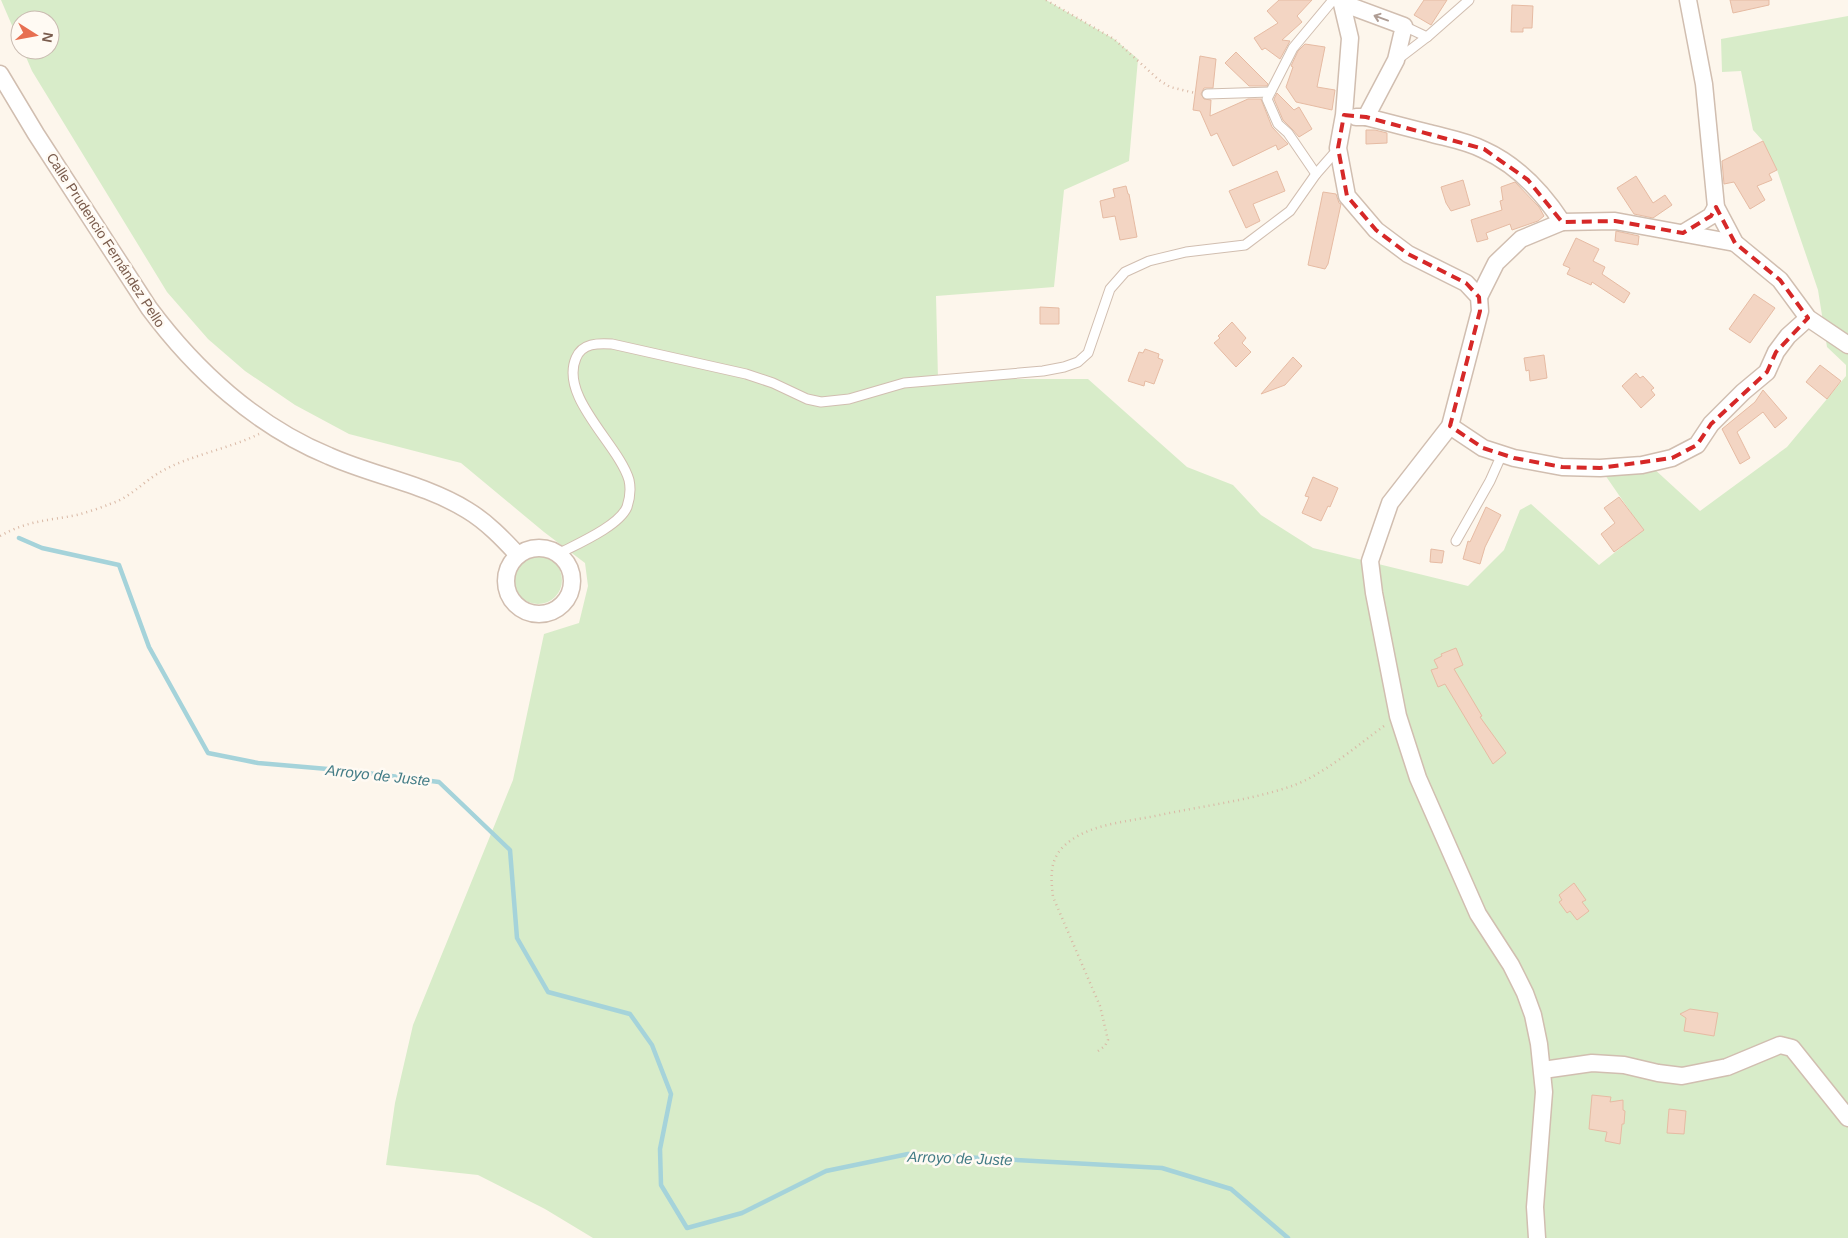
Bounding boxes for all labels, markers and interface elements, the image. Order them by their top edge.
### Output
north arrow [10,10,60,60]
one-way arrow [1374,12,1389,21]
text: N [39,31,57,44]
street label: Calle Prudencio Fernández Pello [44,150,169,330]
water label: Arroyo de Juste [324,761,431,789]
water label: Arroyo de Juste [906,1148,1013,1168]

